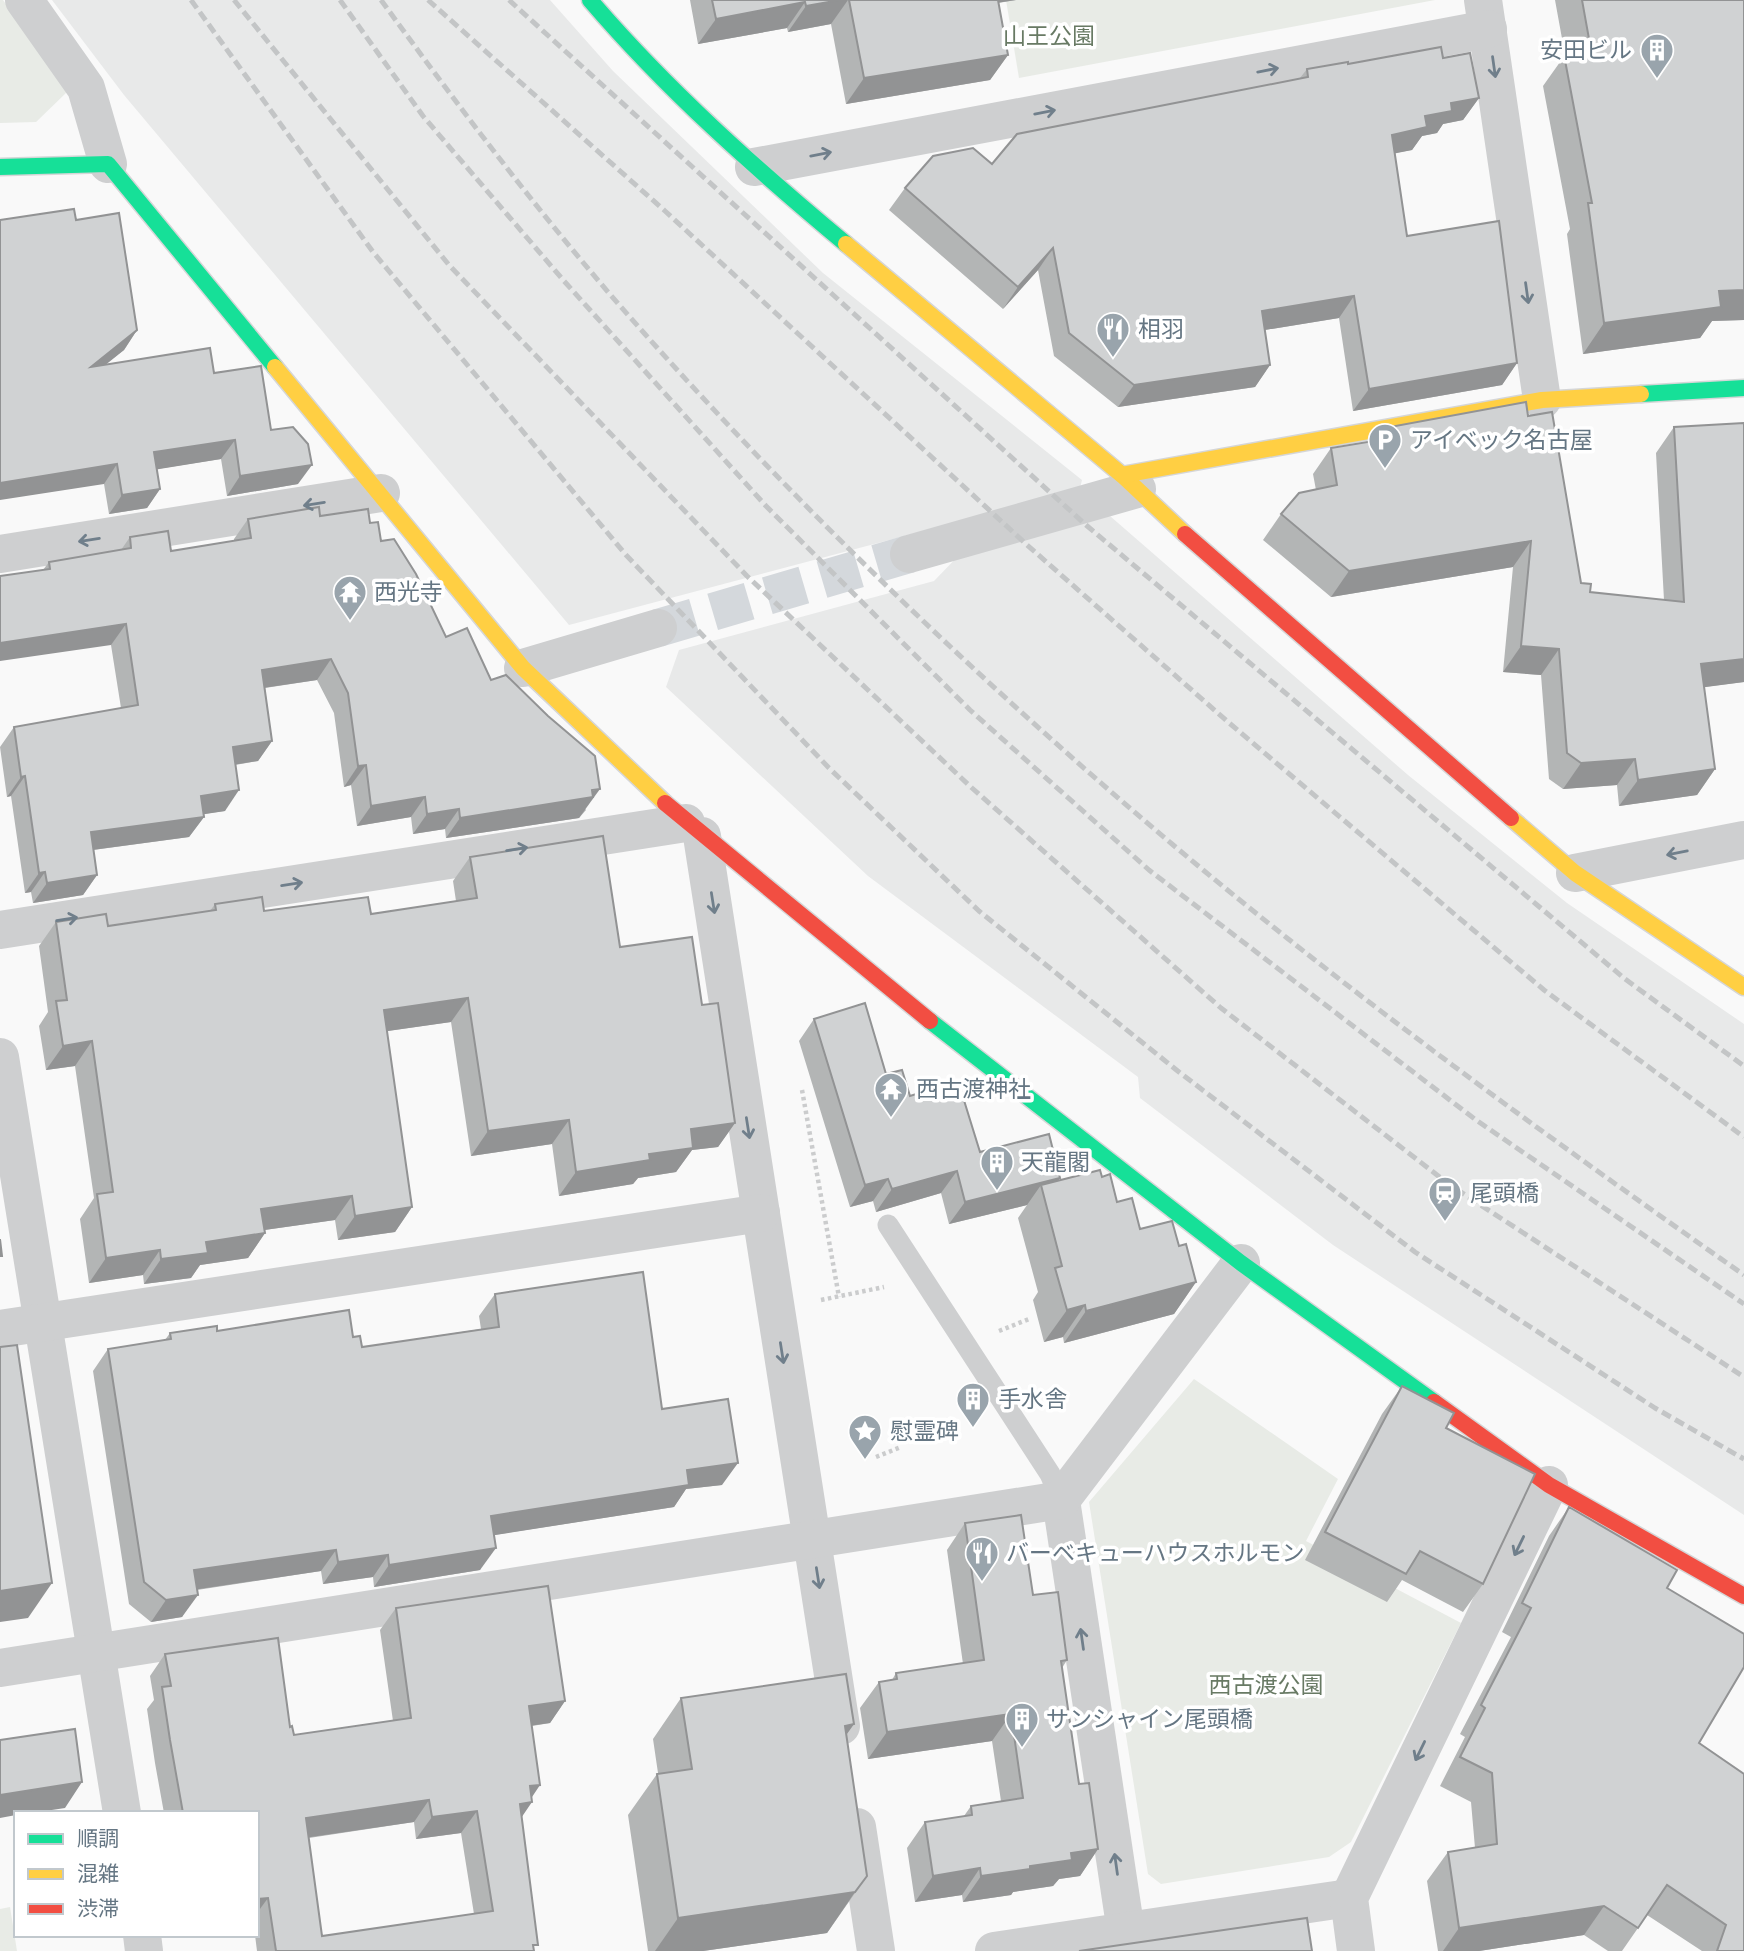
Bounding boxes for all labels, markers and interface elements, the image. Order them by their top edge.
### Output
park label: 山王公園 [1003,22,1095,50]
building icon: 安田ビル [1638,31,1676,80]
place label: 安田ビル [1540,36,1632,64]
one-way arrow [1487,56,1500,78]
one-way arrow [1256,63,1279,76]
one-way arrow [1033,105,1056,118]
one-way arrow [809,147,832,160]
one-way arrow [1520,281,1533,303]
restaurant icon: 相羽 [1094,310,1132,359]
place label: 相羽 [1138,315,1184,343]
parking icon: アイベック名古屋 [1366,421,1404,470]
place label: アイベック名古屋 [1410,426,1593,454]
one-way arrow [303,498,325,511]
one-way arrow [78,534,101,547]
temple icon: 西光寺 [331,573,369,622]
place label: 西光寺 [374,578,443,606]
one-way arrow [505,843,528,856]
one-way arrow [1666,847,1689,861]
one-way arrow [280,878,303,891]
one-way arrow [706,892,719,914]
one-way arrow [56,913,78,926]
temple icon: 西古渡神社 [872,1070,910,1119]
place label: 西古渡神社 [916,1075,1031,1103]
one-way arrow [741,1116,754,1139]
building icon: 天龍閣 [978,1143,1016,1192]
place label: 天龍閣 [1021,1148,1090,1176]
station icon: 尾頭橋 [1426,1174,1464,1223]
place label: 尾頭橋 [1470,1179,1539,1207]
one-way arrow [776,1341,789,1364]
building icon: 手水舎 [954,1380,992,1429]
place label: 手水舎 [998,1385,1067,1413]
place icon: 慰霊碑 [846,1412,884,1461]
place label: 慰霊碑 [890,1417,959,1445]
restaurant icon: バーベキューハウスホルモン [963,1534,1001,1583]
one-way arrow [1512,1535,1526,1556]
place label: バーベキューハウスホルモン [1006,1539,1305,1567]
one-way arrow [812,1566,825,1589]
one-way arrow [1075,1628,1088,1651]
park label: 西古渡公園 [1209,1671,1324,1699]
building icon: サンシャイン尾頭橋 [1003,1700,1041,1749]
place label: サンシャイン尾頭橋 [1046,1705,1253,1733]
one-way arrow [1413,1740,1426,1761]
legend [14,1811,259,1937]
text: 順調 [77,1826,119,1851]
one-way arrow [1109,1853,1122,1876]
text: 混雑 [77,1861,119,1886]
text: 渋滞 [77,1896,119,1921]

